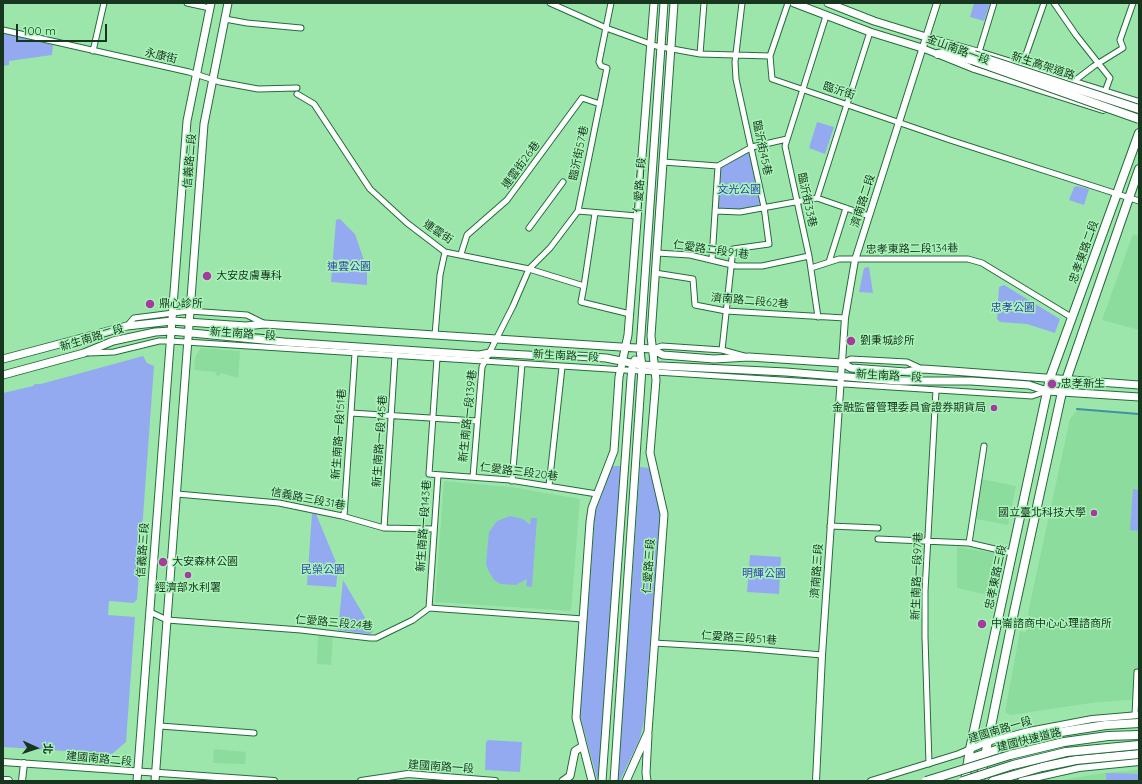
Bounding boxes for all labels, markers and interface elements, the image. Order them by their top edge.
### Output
scale bar [18,16,109,42]
text: 100 m [23,23,56,38]
street label: 金山南路一段 [925,33,991,67]
street label: 永康街 [143,46,179,66]
street label: 新生高架道路 [1010,50,1076,82]
street label: 臨沂街 [821,80,857,102]
street label: 臨沂街45巷 [750,119,774,177]
street label: 臨沂街57巷 [567,124,591,182]
street label: 信義路二段 [181,133,199,189]
street label: 連雲街26巷 [499,138,543,192]
street label: 仁愛路二段 [631,157,649,213]
street label: 臨沂街33巷 [795,171,819,229]
street label: 濟南路二段 [848,173,878,229]
park label: 文光公園 [717,183,761,197]
street label: 連雲街 [421,217,455,247]
street label: 忠孝東路二段 [1067,219,1101,285]
street label: 仁愛路二段91巷 [672,238,750,262]
street label: 忠孝東路二段134巷 [866,242,958,256]
park label: 連雲公園 [327,260,371,274]
place label: 大安皮膚專科 [216,269,282,283]
marker: 大安皮膚專科 [201,270,213,282]
street label: 濟南路二段62巷 [711,291,789,311]
place label: 鼎心診所 [159,297,203,311]
marker: 鼎心診所 [144,298,156,310]
park label: 忠孝公園 [991,301,1035,315]
street label: 新生南路二段 [59,322,125,354]
street label: 新生南路一段 [210,325,276,343]
place label: 劉秉城診所 [860,334,915,348]
marker: 劉秉城診所 [845,335,857,347]
street label: 新生南路一段 [533,348,599,364]
street label: 新生南路一段 [856,368,922,384]
street label: 新生南路一段139巷 [457,369,479,463]
place label: 忠孝新生 [1061,377,1105,391]
marker: 忠孝新生 [1046,378,1058,390]
street label: 新生南路一段151巷 [329,388,349,480]
street label: 新生南路一段145巷 [370,394,390,488]
place label: 金融監督管理委員會證券期貨局 [832,401,986,415]
marker: 金融監督管理委員會證券期貨局 [989,403,999,413]
street label: 仁愛路三段20巷 [479,461,559,483]
street label: 新生南路一段143巷 [414,479,434,573]
street label: 信義路三段31巷 [270,485,346,513]
place label: 國立臺北科技大學 [998,506,1086,520]
marker: 國立臺北科技大學 [1089,508,1099,518]
street label: 信義路三段 [134,522,152,578]
street label: 新生南路一段97巷 [909,532,925,620]
street label: 仁愛路三段 [640,538,658,594]
street label: 濟南路三段 [808,543,826,599]
street label: 忠孝東路三段 [983,543,1009,611]
place label: 大安森林公園 [172,555,238,569]
marker: 大安森林公園 [157,556,169,568]
park label: 民榮公園 [301,563,345,577]
park label: 明輝公園 [742,567,786,581]
marker: 經濟部水利署 [183,570,193,580]
place label: 經濟部水利署 [155,581,221,595]
street label: 仁愛路三段24巷 [295,613,373,633]
place label: 中崙諮商中心心理諮商所 [991,617,1112,631]
marker: 中崙諮商中心心理諮商所 [976,618,988,630]
street label: 仁愛路三段51巷 [701,629,777,647]
street label: 建國南路一段 [967,714,1033,746]
street label: 建國快速道路 [995,726,1063,754]
north arrow [16,728,56,768]
text: 北 [41,743,55,754]
street label: 建國南路二段 [66,750,132,768]
street label: 建國南路一段 [408,758,474,776]

